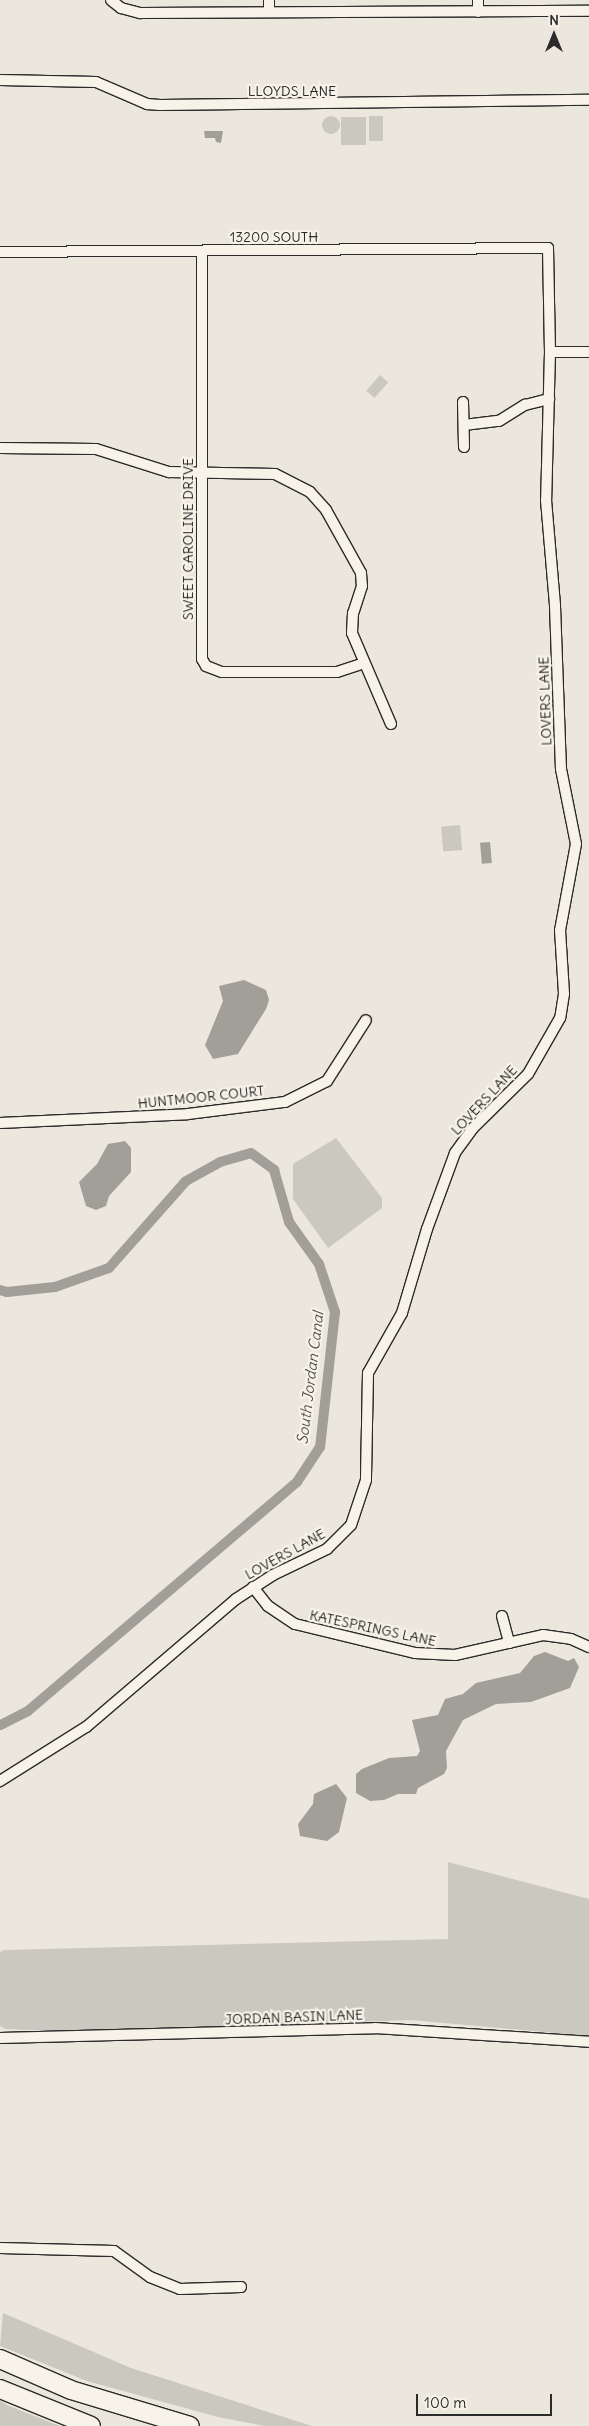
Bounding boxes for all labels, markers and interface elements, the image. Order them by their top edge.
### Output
north arrow [529,10,579,60]
text: N [549,11,559,29]
street label: LLOYDS LANE [248,83,336,99]
street label: 13200 SOUTH [230,229,318,245]
street label: SWEET CAROLINE DRIVE [180,458,196,620]
street label: LOVERS LANE [535,656,555,746]
street label: LOVERS LANE [447,1062,521,1138]
street label: HUNTMOOR COURT [137,1082,265,1112]
water label: South Jordan Canal [293,1311,327,1445]
street label: LOVERS LANE [242,1525,328,1583]
street label: KATESPRINGS LANE [308,1606,438,1650]
street label: JORDAN BASIN LANE [224,2006,364,2028]
scale bar [419,2384,555,2416]
text: 100 m [424,2393,466,2412]

